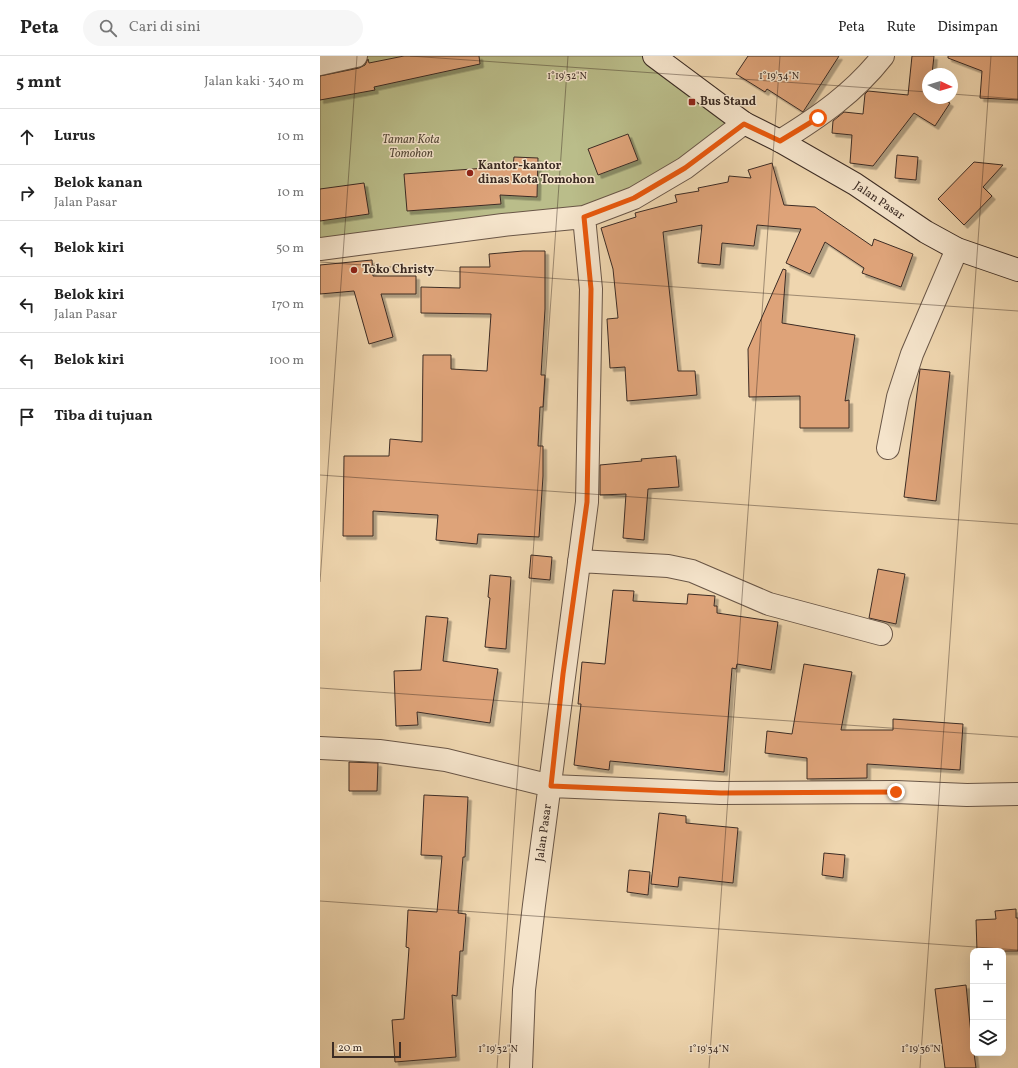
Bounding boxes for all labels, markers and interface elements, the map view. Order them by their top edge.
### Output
search box [83,10,363,46]
text: Peta [20,15,59,41]
icon: search [97,17,119,39]
text: Cari di sini [129,17,200,38]
text: Peta [838,18,865,37]
text: Rute [887,18,916,37]
text: Disimpan [938,18,998,37]
north arrow [922,68,958,104]
text: 1°19'32"N [547,69,587,83]
text: 1°19'34"N [759,69,800,83]
text: 5 mnt [16,71,61,94]
text: Jalan kaki · 340 m [204,73,304,91]
place label: Bus Stand [700,94,757,110]
marker: Bus Stand [687,97,697,107]
route start [809,109,827,127]
icon: ahead [16,126,38,148]
text: Lurus [54,126,95,147]
text: 10 m [277,128,304,146]
park label: Taman Kota Tomohon [382,132,440,162]
place label: Kantor-kantor dinas Kota Tomohon [478,158,595,188]
marker: Kantor-kantor dinas Kota Tomohon [465,168,475,178]
text: Belok kanan [54,173,143,194]
street label: Jalan Pasar [850,178,908,224]
icon: right [16,182,38,204]
text: 10 m [277,184,304,202]
text: Jalan Pasar [54,194,117,212]
icon: left [16,238,38,260]
text: Belok kiri [54,238,124,259]
text: 50 m [276,240,304,258]
place label: Toko Christy [362,262,434,278]
marker: Toko Christy [349,265,359,275]
text: Belok kiri [54,285,124,306]
icon: left [16,294,38,316]
text: 170 m [271,296,304,314]
text: Jalan Pasar [54,306,117,324]
icon: left [16,350,38,372]
text: Belok kiri [54,350,124,371]
text: 100 m [269,352,304,370]
icon: arrive [16,406,38,428]
text: Tiba di tujuan [54,406,153,427]
route end [887,783,905,801]
street label: Jalan Pasar [532,803,556,863]
map controls [970,948,1006,1056]
button: + [970,948,1006,984]
button: − [970,984,1006,1020]
button: layers [970,1020,1006,1056]
scale bar [332,1040,401,1059]
text: 20 m [338,1041,362,1056]
text: 1°19'32"N [478,1042,518,1056]
text: 1°19'34"N [689,1042,730,1056]
text: 1°19'36"N [901,1042,941,1056]

